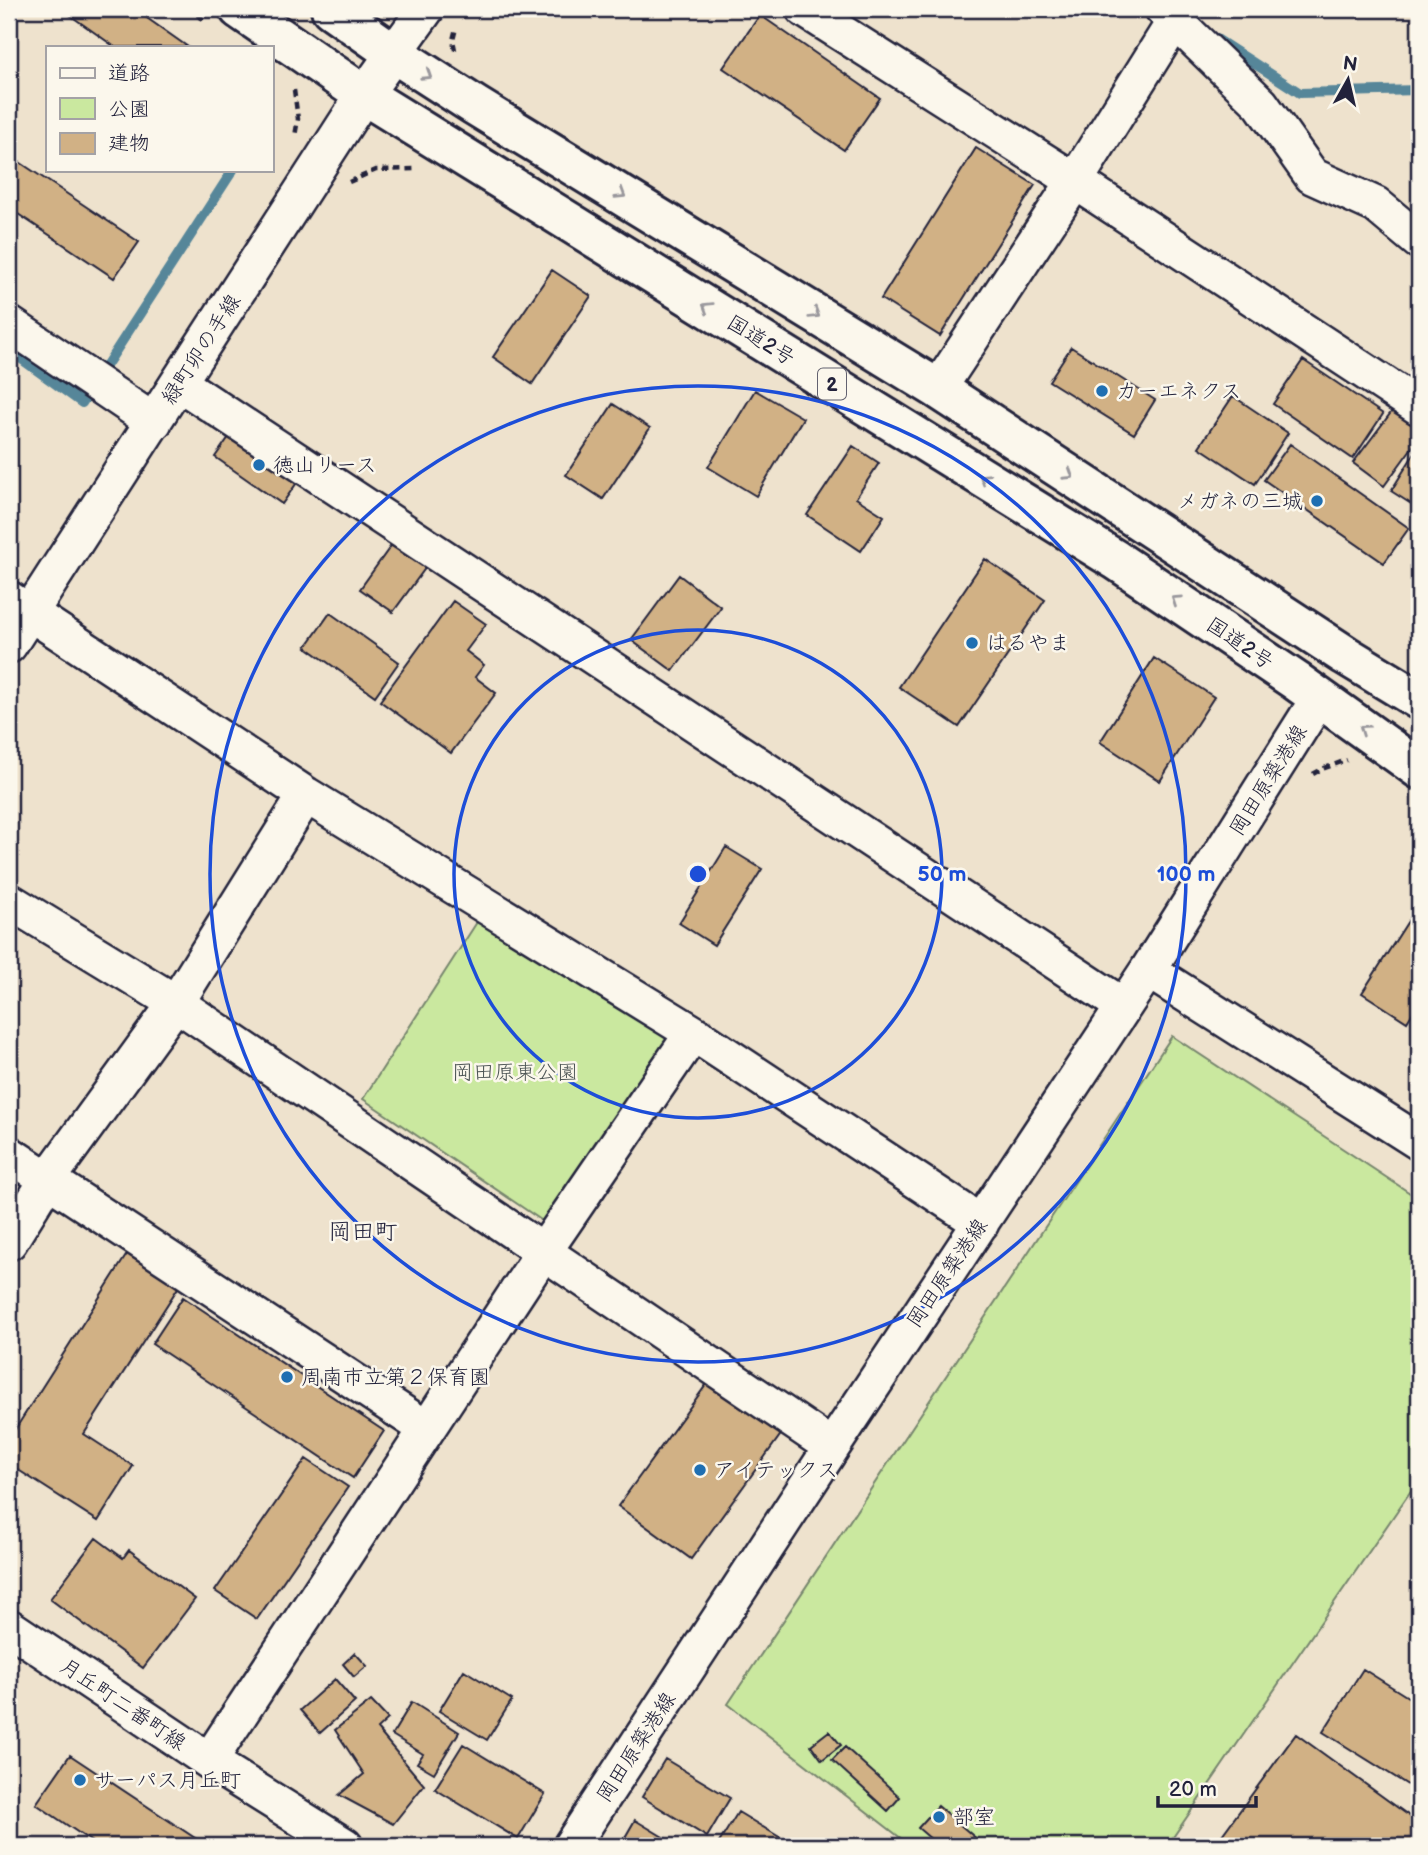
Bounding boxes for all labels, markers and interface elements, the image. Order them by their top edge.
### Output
legend [46,46,273,172]
north arrow [1312,46,1382,116]
text: N [1341,52,1359,77]
text: 道路 [108,61,150,86]
one-way arrow [420,67,433,80]
text: 公園 [108,97,150,122]
text: 建物 [108,131,150,156]
one-way arrow [614,186,627,199]
street label: 緑町卯の手線 [157,290,246,409]
one-way arrow [702,302,715,315]
one-way arrow [807,305,820,318]
street label: 国道2号 [722,310,799,371]
road number: 2 [818,368,846,400]
place label: カーエネクス [1116,379,1242,404]
marker: カーエネクス [1094,383,1110,399]
place label: 徳山リース [273,453,377,478]
marker: 徳山リース [251,457,267,473]
one-way arrow [1061,466,1074,479]
one-way arrow [979,474,992,487]
place label: メガネの三城 [1177,489,1303,514]
marker: メガネの三城 [1309,493,1325,509]
one-way arrow [1171,596,1184,608]
street label: 国道2号 [1201,612,1278,675]
place label: はるやま [986,631,1070,656]
marker: はるやま [964,635,980,651]
street label: 岡田原築港線 [1224,720,1312,840]
one-way arrow [1359,725,1372,737]
centre of rings [686,862,710,886]
text: 50 m [918,862,966,887]
text: 100 m [1157,862,1215,887]
park label: 岡田原東公園 [452,1060,578,1085]
street label: 岡田原築港線 [902,1214,993,1332]
district label: 岡田町 [329,1218,398,1246]
place label: 周南市立第２保育園 [301,1365,490,1390]
marker: 周南市立第２保育園 [279,1369,295,1385]
place label: アイテックス [714,1458,838,1483]
marker: アイテックス [692,1462,708,1478]
street label: 月丘町二番町線 [55,1653,191,1756]
street label: 岡田原築港線 [592,1688,681,1807]
scale bar [1158,1764,1256,1808]
place label: サーパス月丘町 [94,1768,241,1793]
marker: サーパス月丘町 [72,1772,88,1788]
text: 20 m [1169,1777,1217,1802]
place label: 部室 [953,1805,995,1830]
marker: 部室 [931,1809,947,1825]

